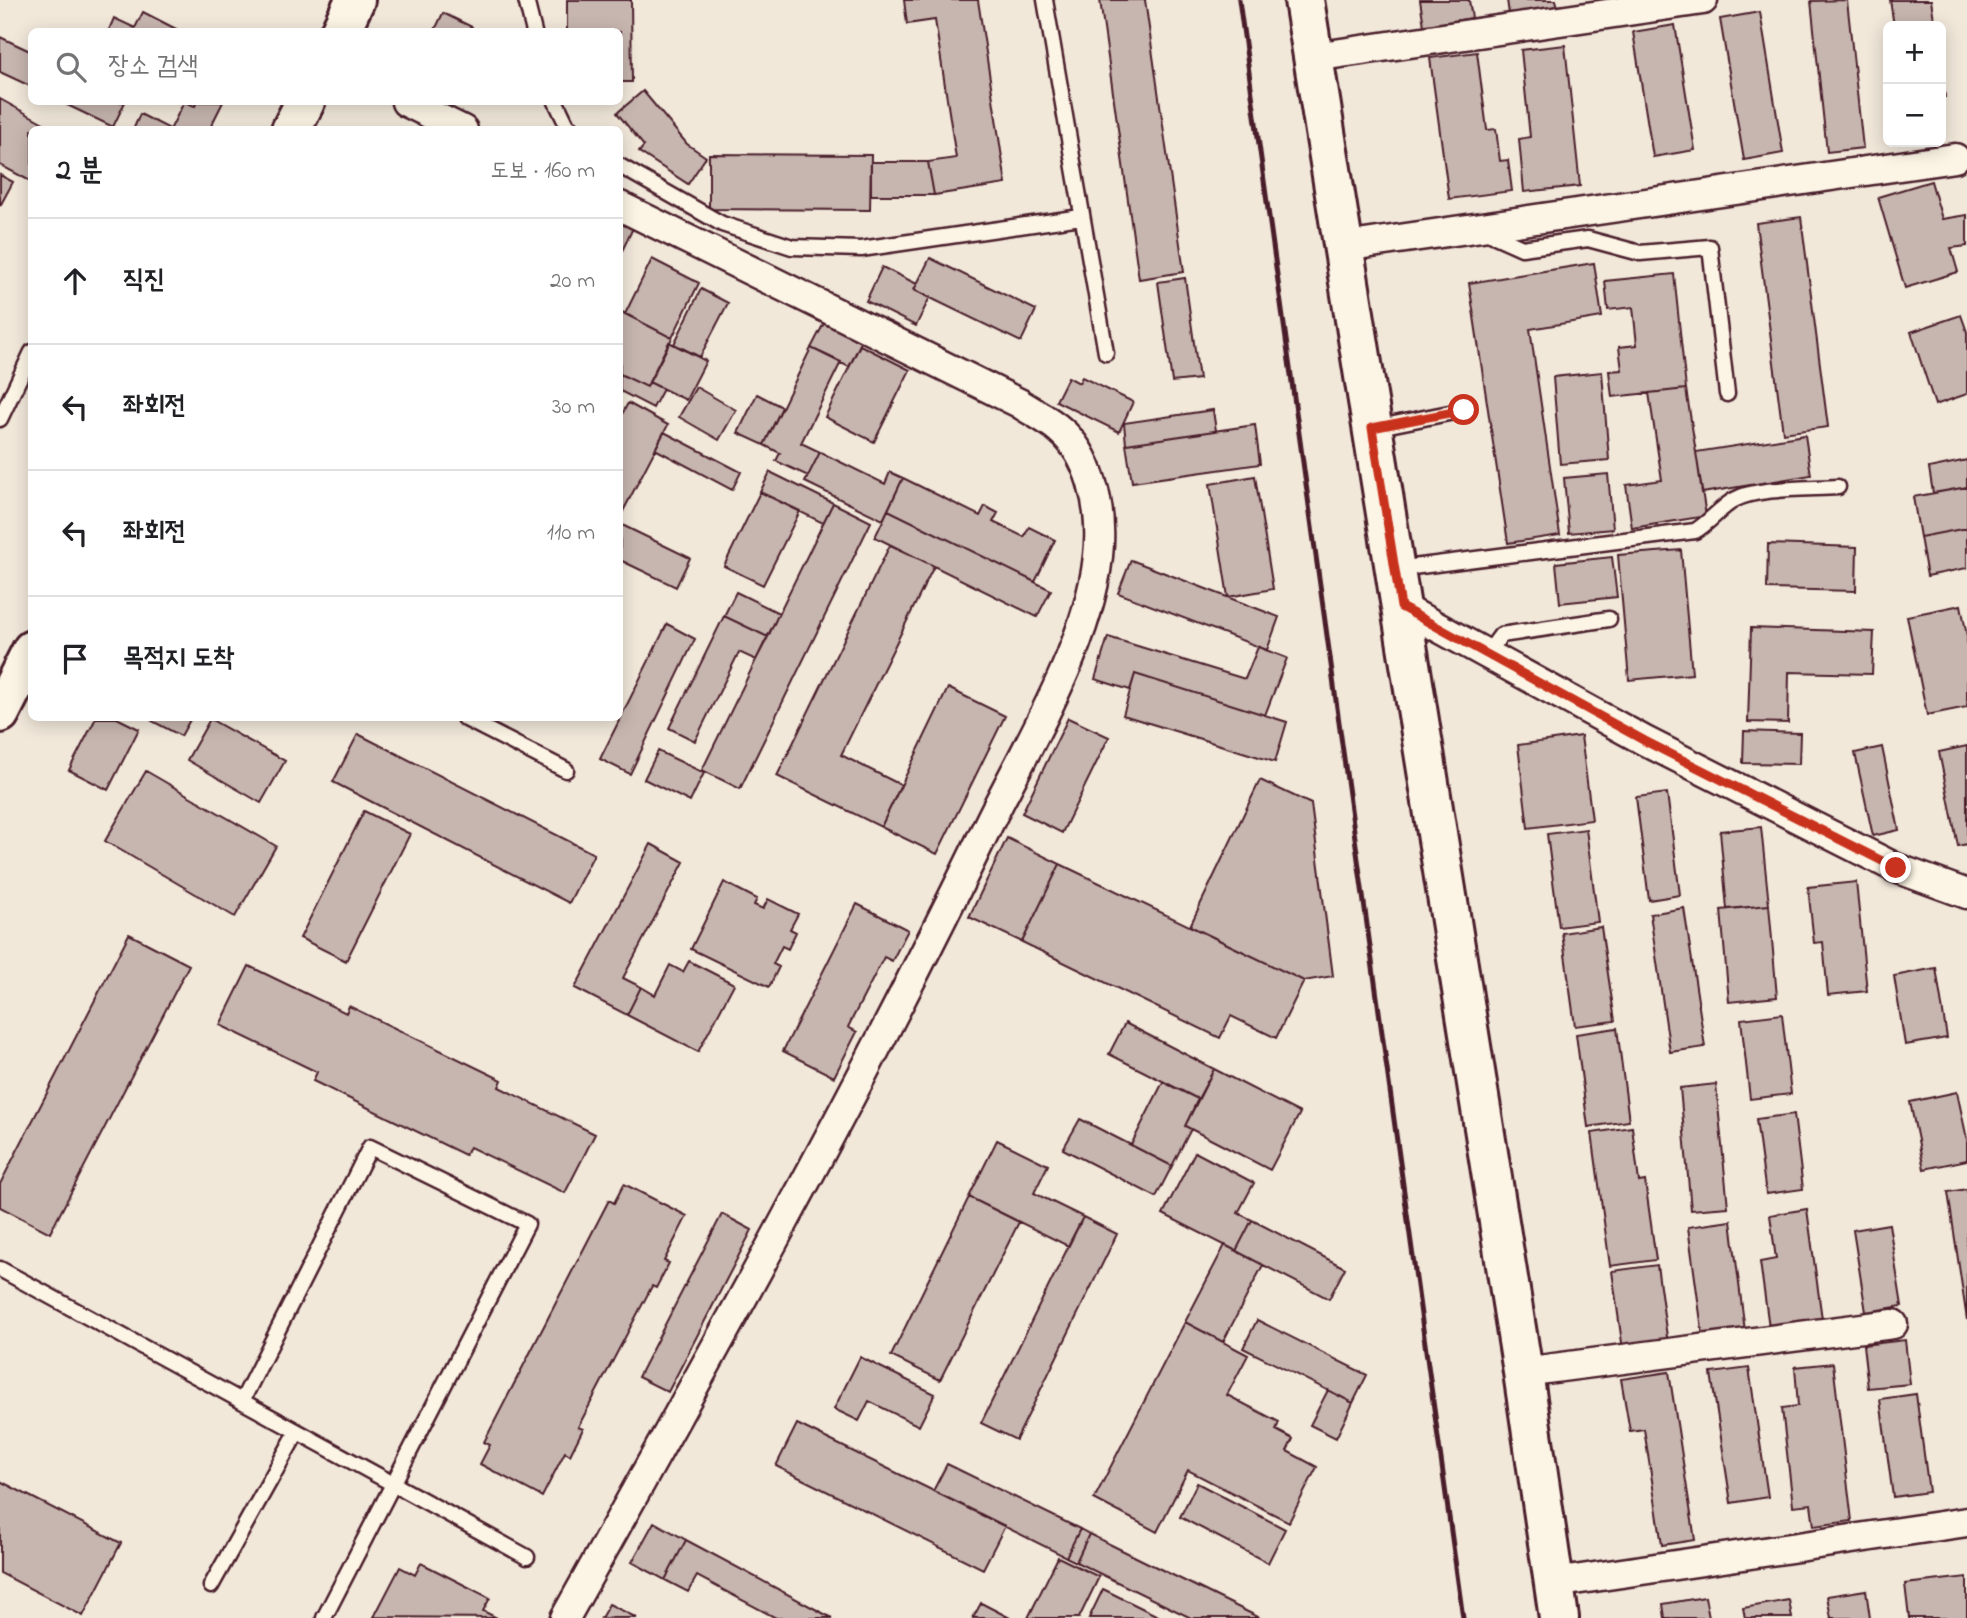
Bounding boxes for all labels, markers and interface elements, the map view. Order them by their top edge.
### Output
map controls [1883,21,1946,147]
button: + [1883,21,1946,84]
search box [28,28,623,105]
icon: search [52,48,90,86]
text: 장소 검색 [108,48,198,86]
button: − [1883,84,1946,147]
text: 2 분 [56,150,103,194]
text: 도보 · 160 m [491,155,595,188]
icon: ahead [56,262,94,300]
text: 직진 [123,262,165,300]
text: 20 m [550,265,595,298]
icon: left [56,388,94,426]
text: 좌회전 [123,388,186,426]
text: 30 m [552,391,595,424]
route start [1448,394,1479,425]
icon: left [56,514,94,552]
text: 좌회전 [123,514,186,552]
text: 110 m [547,517,595,550]
icon: arrive [56,640,94,678]
text: 목적지 도착 [123,640,234,678]
route end [1880,852,1911,883]

